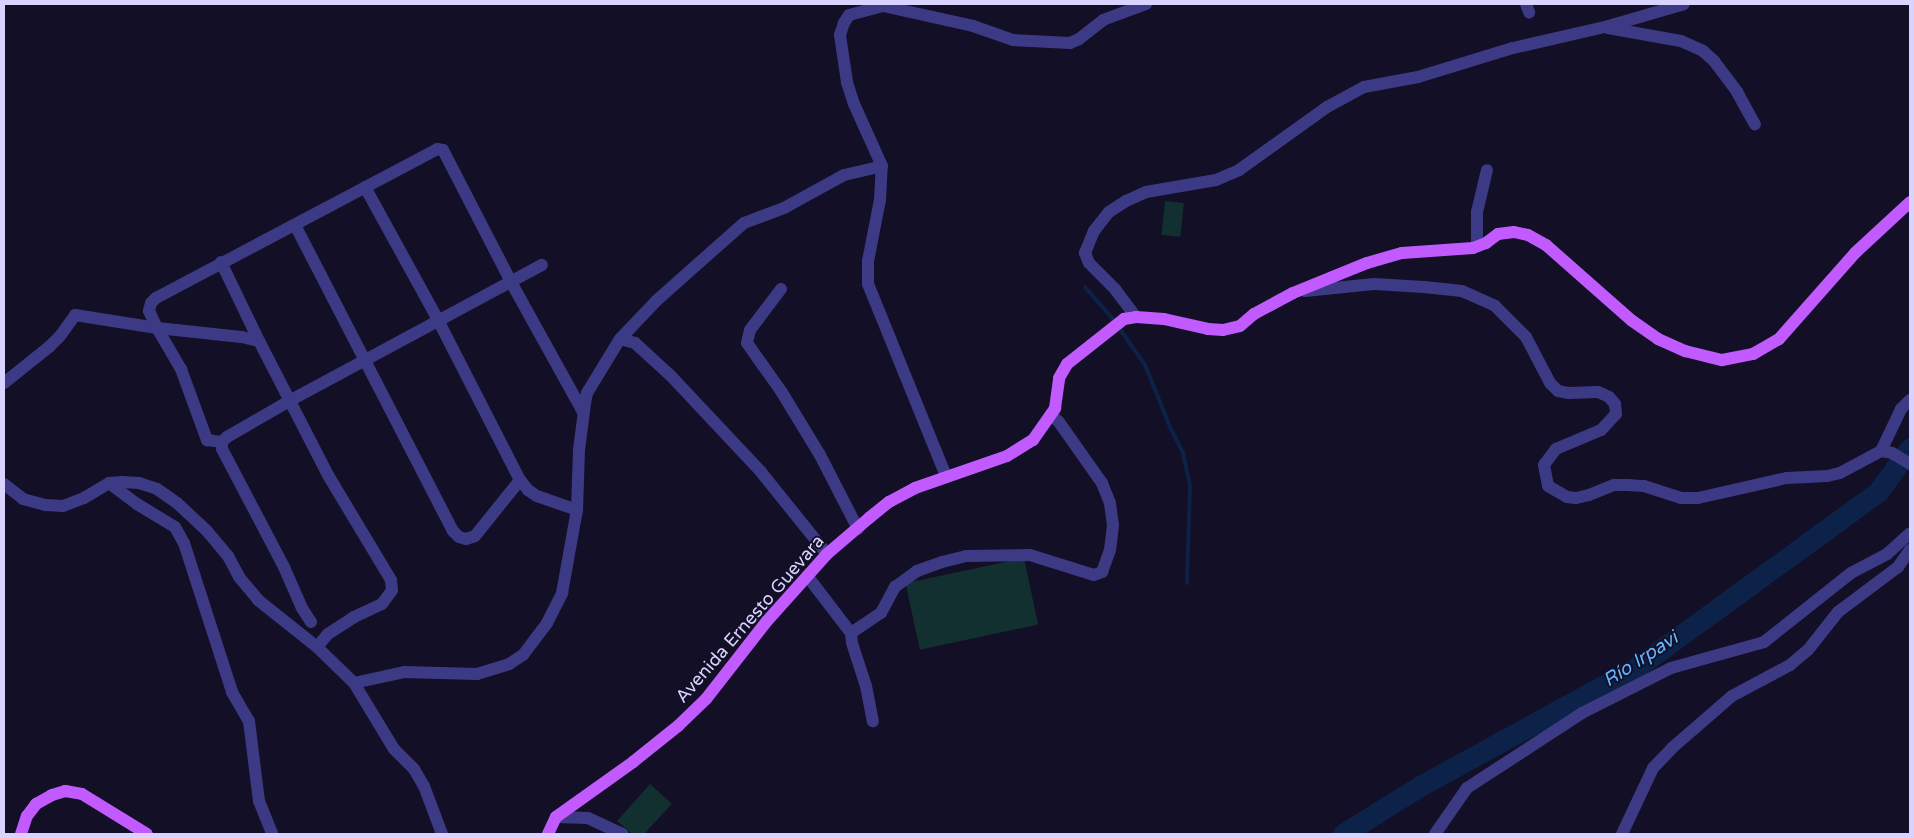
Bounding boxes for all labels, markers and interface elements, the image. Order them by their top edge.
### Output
street label: Avenida Ernesto Guevara [671,531,829,707]
water label: Río Irpavi [1599,627,1683,693]

